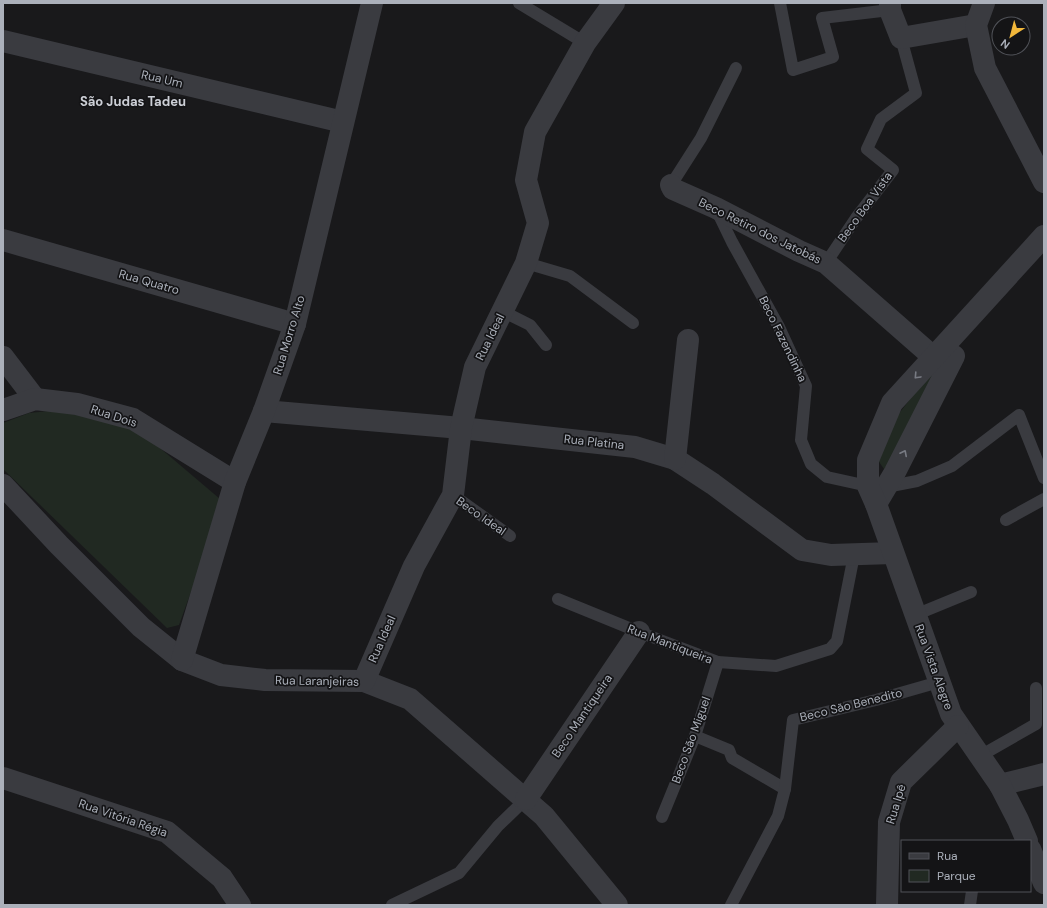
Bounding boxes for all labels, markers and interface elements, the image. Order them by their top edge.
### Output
north arrow [991,16,1031,56]
text: N [998,36,1012,52]
street label: Rua Um [140,66,184,92]
district label: São Judas Tadeu [80,93,186,110]
street label: Beco Boa Vista [834,169,896,245]
street label: Beco Retiro dos Jatobás [696,194,824,268]
street label: Rua Quatro [117,266,181,298]
street label: Rua Morro Alto [269,293,309,377]
street label: Beco Fazendinha [755,293,811,385]
street label: Rua Ideal [472,311,508,363]
one-way arrow [914,371,921,379]
street label: Rua Dois [89,401,139,431]
street label: Rua Platina [563,431,625,453]
one-way arrow [900,450,907,457]
street label: Beco Ideal [453,493,509,539]
street label: Rua Ideal [365,613,399,665]
street label: Rua Mantiqueira [625,620,715,668]
street label: Rua Vista Alegre [911,622,957,712]
street label: Beco Mantiqueira [548,671,616,761]
street label: Rua Laranjeiras [275,672,359,690]
street label: Beco São Benedito [798,685,904,725]
street label: Beco São Miguel [668,694,714,786]
street label: Rua Ipê [882,782,910,826]
street label: Rua Vitória Régia [76,795,170,841]
legend [901,840,1031,892]
text: Rua [937,848,958,864]
text: Parque [937,868,976,884]

